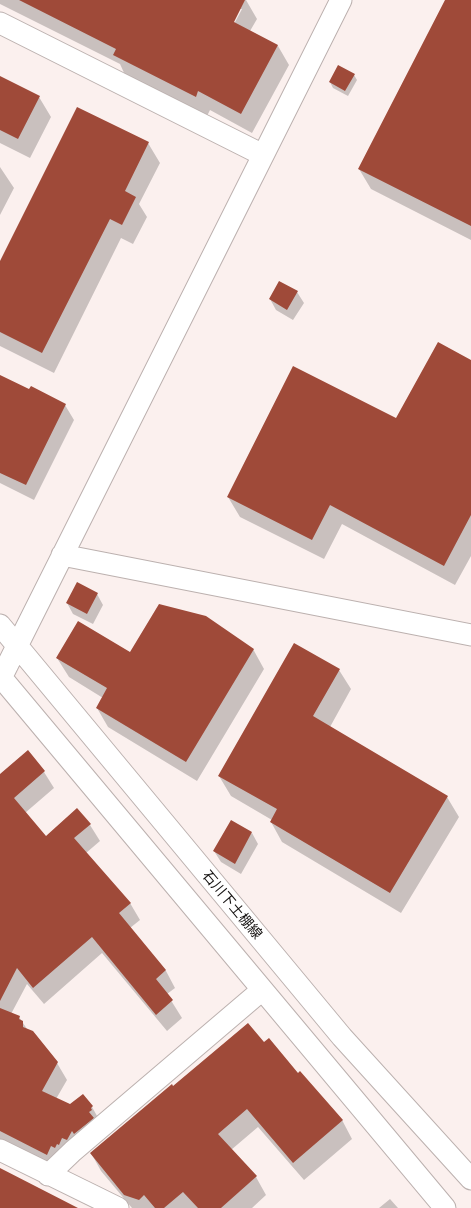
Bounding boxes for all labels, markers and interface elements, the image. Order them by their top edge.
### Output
street label: 石川下土棚線 [199,867,265,943]

